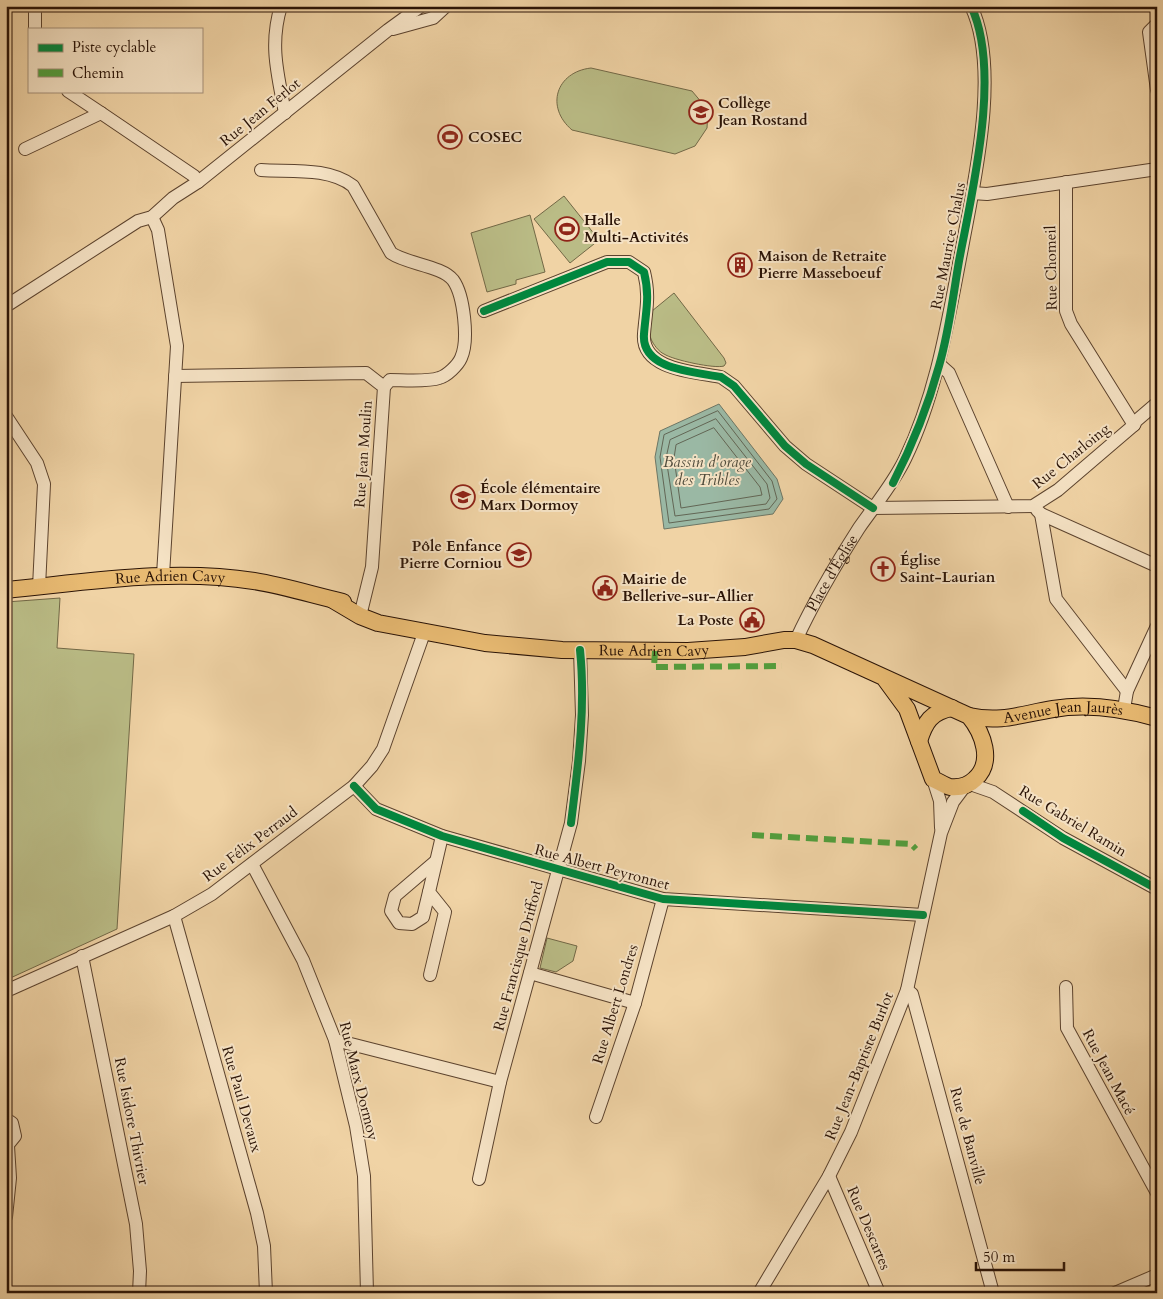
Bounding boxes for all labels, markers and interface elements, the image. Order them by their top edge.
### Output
legend [28,28,202,92]
text: Piste cyclable [72,37,156,57]
text: Chemin [72,63,124,83]
street label: Rue Jean Ferlot [216,73,305,151]
place label: Collège Jean Rostand [716,93,808,130]
school or university icon: Collège Jean Rostand [688,99,714,125]
sports icon: COSEC [437,124,463,150]
place label: COSEC [468,127,523,147]
street label: Rue Maurice Chalus [926,181,970,311]
place label: Halle Multi-Activités [584,210,689,247]
sports icon: Halle Multi-Activités [554,216,580,242]
street label: Rue Chomeil [1040,225,1062,311]
place label: Maison de Retraite Pierre Masseboeuf [758,246,887,283]
building icon: Maison de Retraite Pierre Masseboeuf [727,252,753,278]
street label: Rue Jean Moulin [349,399,377,508]
street label: Rue Charloing [1028,418,1114,493]
water label: Bassin d'orage des Tribles [663,451,752,491]
place label: École élémentaire Marx Dormoy [480,478,601,515]
school or university icon: École élémentaire Marx Dormoy [450,484,476,510]
street label: Place d'Église [802,531,862,615]
place label: Pôle Enfance Pierre Corniou [400,536,502,573]
school or university icon: Pôle Enfance Pierre Corniou [506,542,532,568]
place label: Église Saint-Laurian [900,550,996,587]
church icon: Église Saint-Laurian [870,556,896,582]
street label: Rue Adrien Cavy [114,566,227,589]
place label: Mairie de Bellerive-sur-Allier [622,569,754,606]
public building icon: Mairie de Bellerive-sur-Allier [592,575,618,601]
public building icon: La Poste [739,607,765,633]
place label: La Poste [678,610,734,630]
street label: Rue Adrien Cavy [599,640,710,661]
street label: Avenue Jean Jaurès [1002,697,1125,728]
street label: Rue Gabriel Ramin [1015,781,1131,861]
street label: Rue Félix Perraud [199,802,301,886]
street label: Rue Albert Peyronnet [532,839,672,895]
street label: Rue Francisque Drifford [488,879,548,1033]
street label: Rue Albert Londres [587,942,643,1066]
street label: Rue Jean-Baptiste Burlot [820,989,898,1143]
street label: Rue Marx Dormoy [335,1020,383,1142]
street label: Rue Jean Macé [1078,1026,1140,1119]
street label: Rue Paul Devaux [217,1044,267,1155]
street label: Rue Isidore Thivrier [110,1056,154,1187]
street label: Rue de Banville [945,1085,991,1187]
street label: Rue Descartes [842,1183,896,1273]
scale bar [976,1239,1063,1271]
text: 50 m [983,1247,1015,1267]

